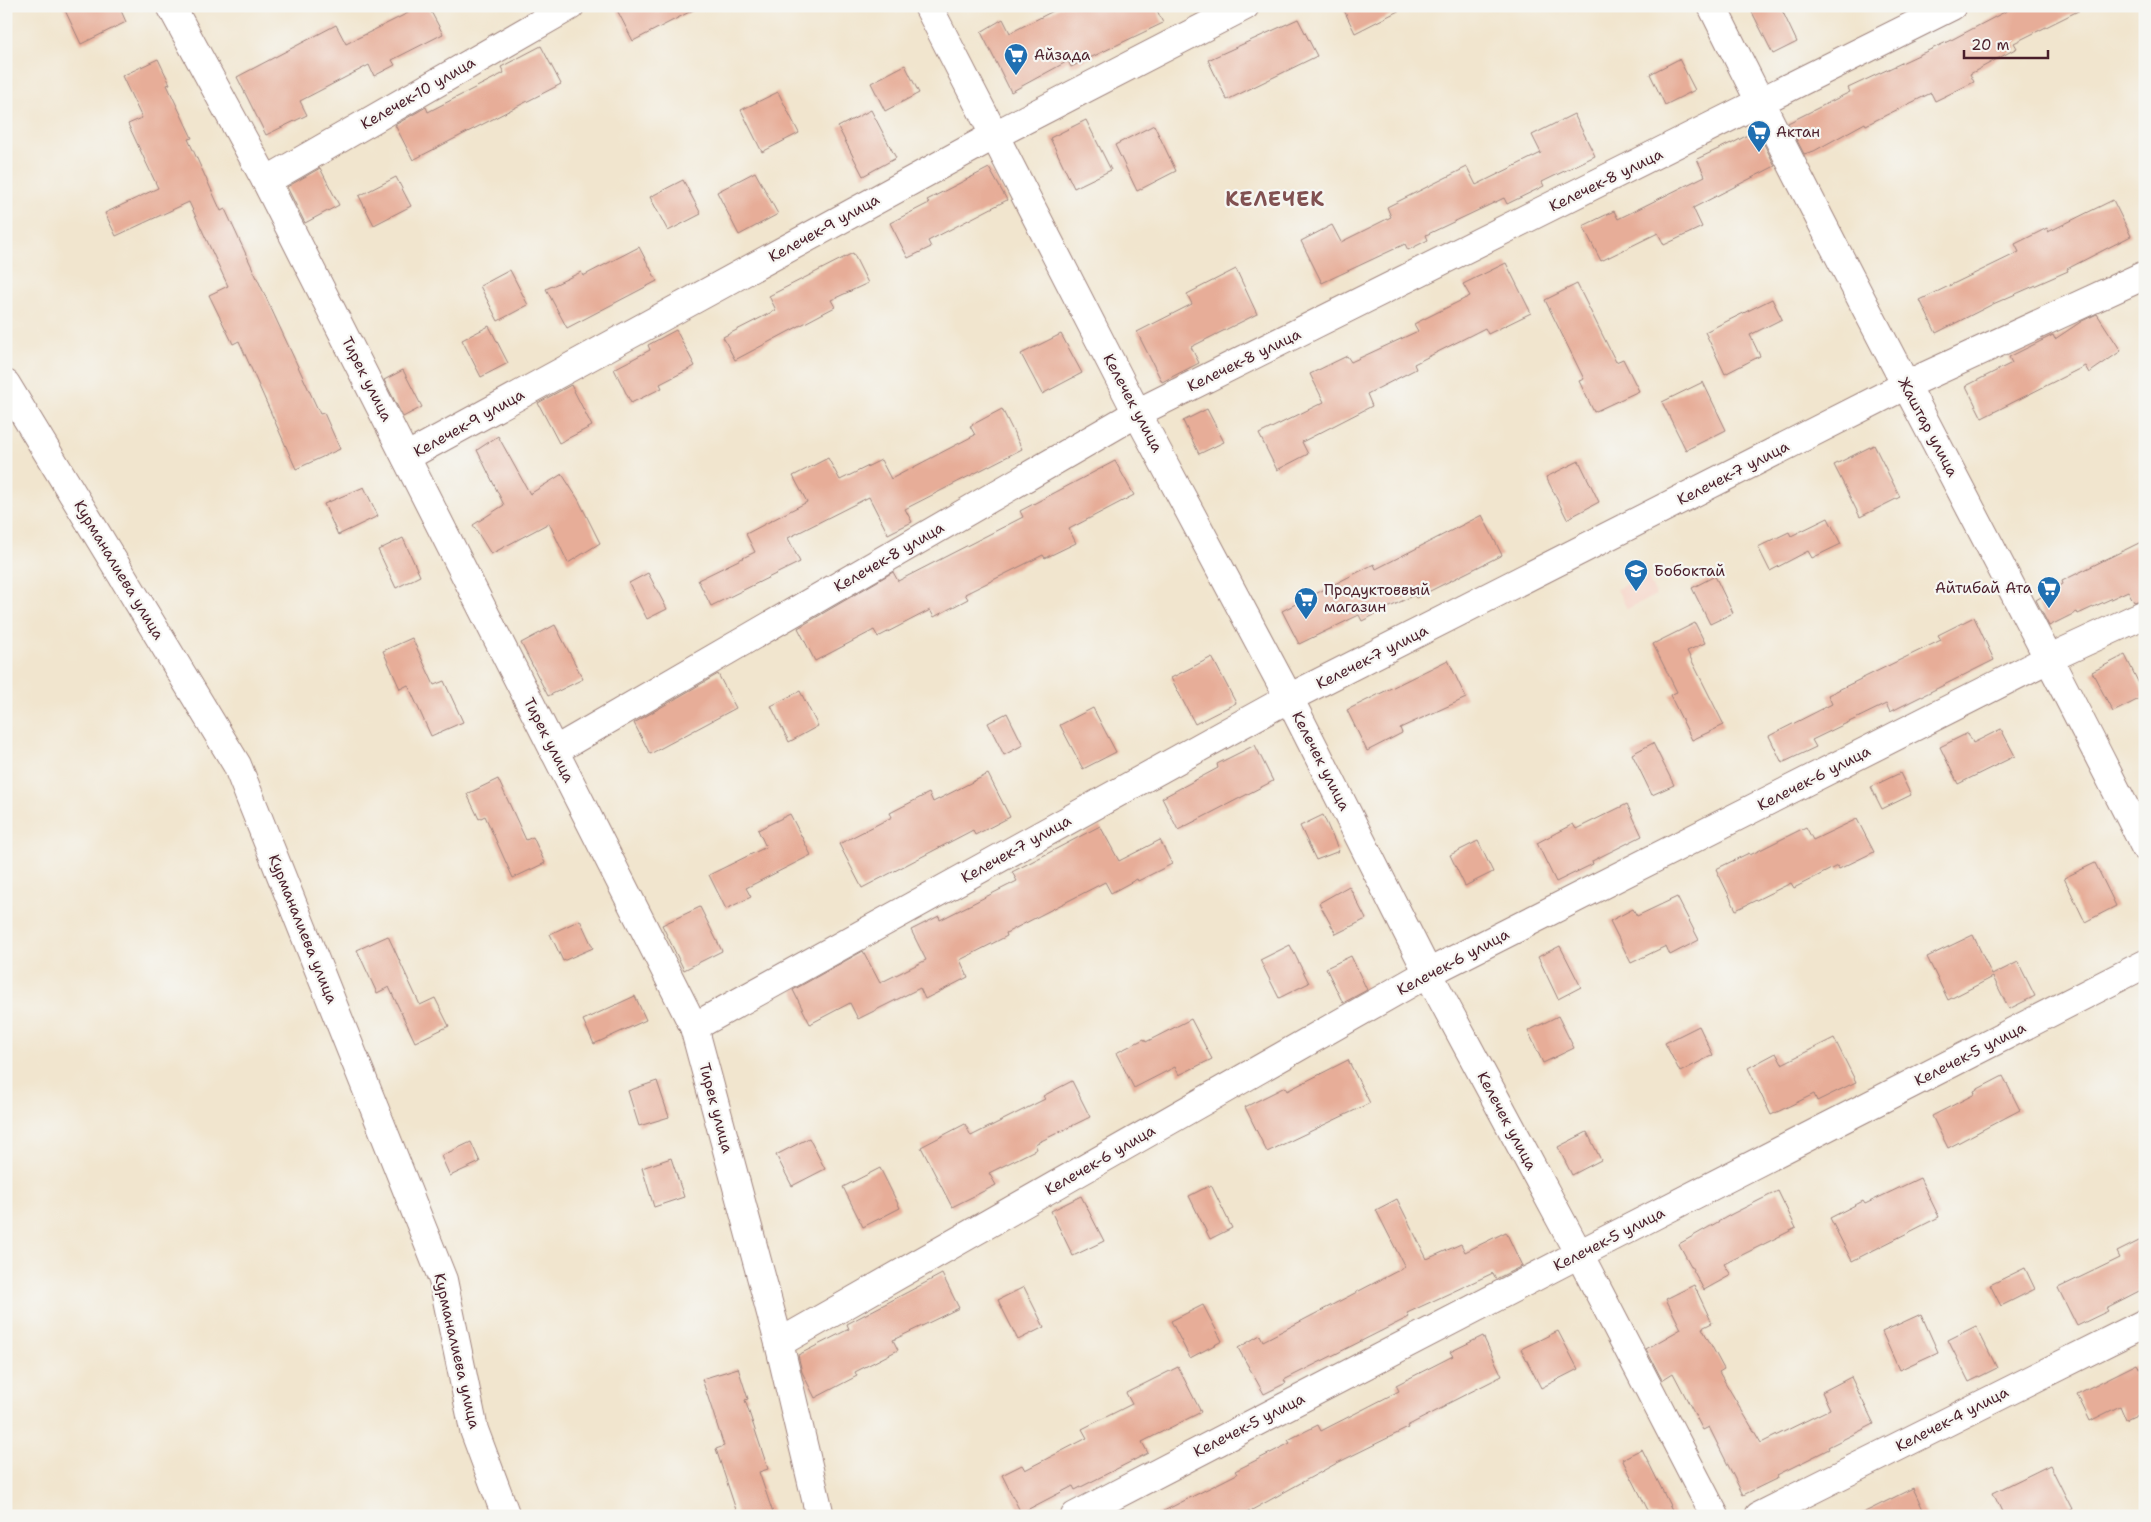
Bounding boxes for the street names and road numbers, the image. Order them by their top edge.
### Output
street label: Келечек-10 улица [357,52,480,134]
street label: Келечек-8 улица [1546,144,1667,216]
street label: Келечек-9 улица [765,189,883,267]
street label: Келечек-8 улица [1184,324,1305,396]
street label: Тирек улица [337,333,397,425]
street label: Келечек улица [1099,350,1168,456]
street label: Жаштар улица [1893,374,1963,481]
street label: Келечек-9 улица [410,384,528,462]
street label: Келечек-7 улица [1674,436,1793,510]
street label: Курманалиева улица [69,497,169,644]
street label: Келечек-8 улица [830,517,948,597]
street label: Келечек-7 улица [1313,620,1432,694]
street label: Тирек улица [519,694,579,786]
street label: Келечек улица [1287,708,1355,815]
street label: Келечек-6 улица [1754,741,1875,815]
street label: Келечек-7 улица [957,810,1075,888]
street label: Курманалиева улица [264,851,342,1007]
street label: Келечек-6 улица [1393,924,1513,1000]
street label: Келечек-5 улица [1911,1017,2030,1091]
street label: Тирек улица [694,1061,738,1156]
street label: Келечек улица [1473,1068,1542,1174]
street label: Келечек-6 улица [1041,1120,1159,1200]
street label: Келечек-5 улица [1550,1202,1669,1276]
street label: Курманалиева улица [429,1271,485,1431]
street label: Келечек-4 улица [1892,1382,2013,1456]
street label: Келечек-5 улица [1190,1388,1309,1462]

